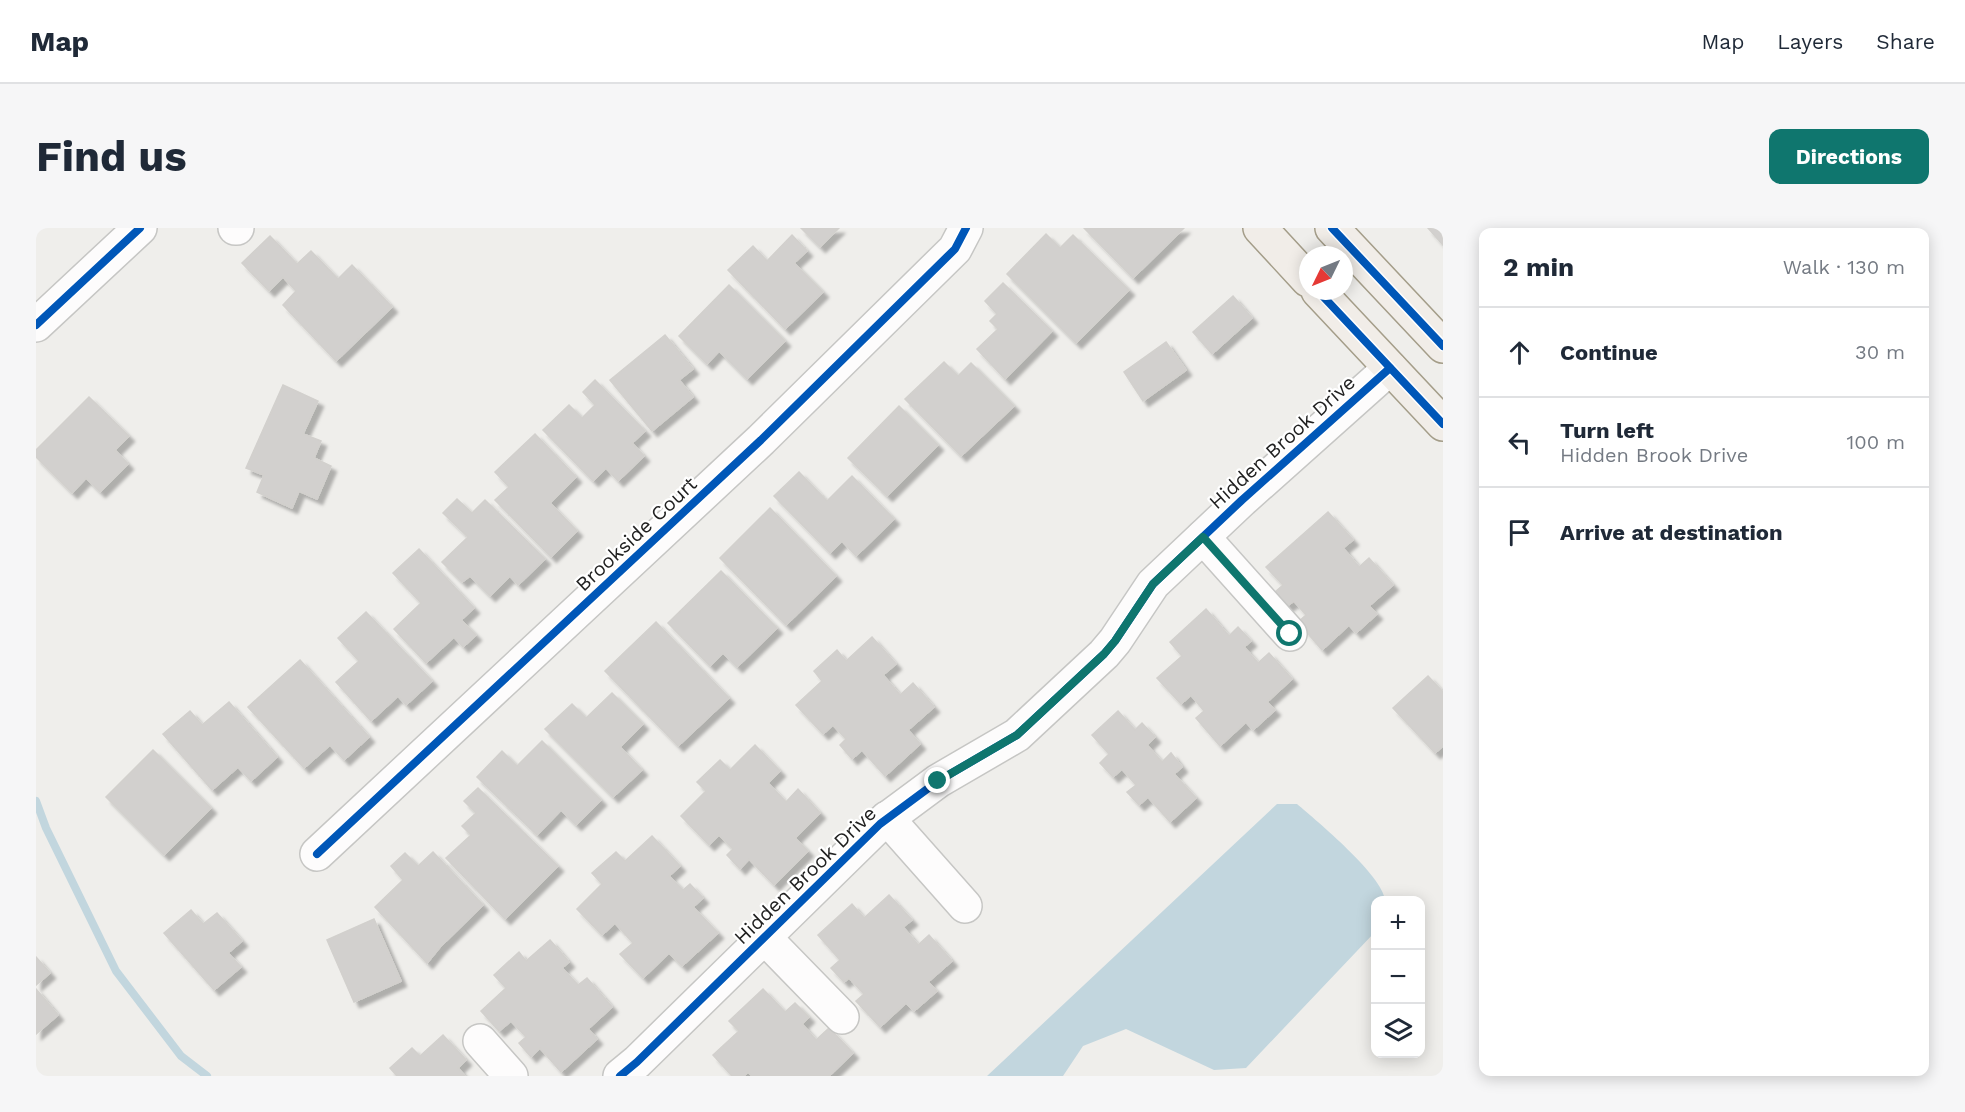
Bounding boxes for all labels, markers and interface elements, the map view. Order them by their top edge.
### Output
text: Map [30,25,89,58]
text: Map [1701,29,1744,54]
text: Layers [1777,29,1843,54]
text: Share [1876,29,1935,54]
button: Directions [1769,129,1929,184]
text: Find us [36,132,187,181]
north arrow [1299,246,1353,300]
text: 2 min [1503,252,1574,282]
text: Walk · 130 m [1783,255,1905,279]
icon: ahead [1503,336,1536,369]
text: Continue [1560,340,1658,365]
text: 30 m [1855,340,1905,364]
street label: Hidden Brook Drive [1204,370,1360,514]
text: Turn left [1560,418,1654,443]
icon: left [1503,426,1536,459]
text: 100 m [1846,430,1905,454]
text: Hidden Brook Drive [1560,443,1748,467]
street label: Brookside Court [570,471,702,596]
icon: arrive [1503,516,1536,549]
text: Arrive at destination [1560,520,1783,545]
route start [1276,620,1302,646]
route end [924,767,950,793]
street label: Hidden Brook Drive [729,801,881,949]
map controls [1371,896,1425,1058]
button: + [1371,896,1425,950]
button: − [1371,950,1425,1004]
button: layers [1371,1004,1425,1058]

